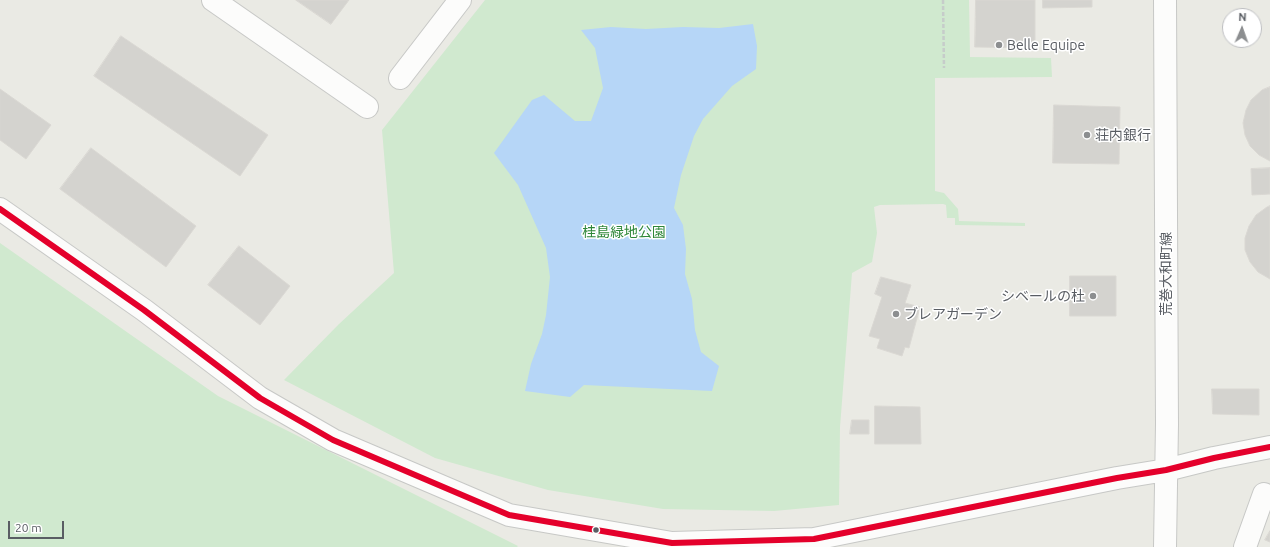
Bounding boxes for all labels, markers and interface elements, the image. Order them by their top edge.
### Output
north arrow [1222,8,1262,48]
text: N [1238,11,1247,23]
place label: Belle Equipe [1007,37,1085,53]
marker: Belle Equipe [994,40,1004,50]
place label: 荘内銀行 [1095,127,1151,143]
marker: 荘内銀行 [1082,130,1092,140]
park label: 桂島緑地公園 [582,224,666,240]
street label: 荒巻大和町線 [1158,232,1174,316]
place label: シベールの杜 [1001,288,1085,304]
marker: シベールの杜 [1088,291,1098,301]
place label: ブレアガーデン [904,306,1002,322]
marker: ブレアガーデン [891,309,901,319]
scale bar [10,513,66,539]
text: 20 m [15,521,42,534]
unlabelled marker [591,525,601,535]

